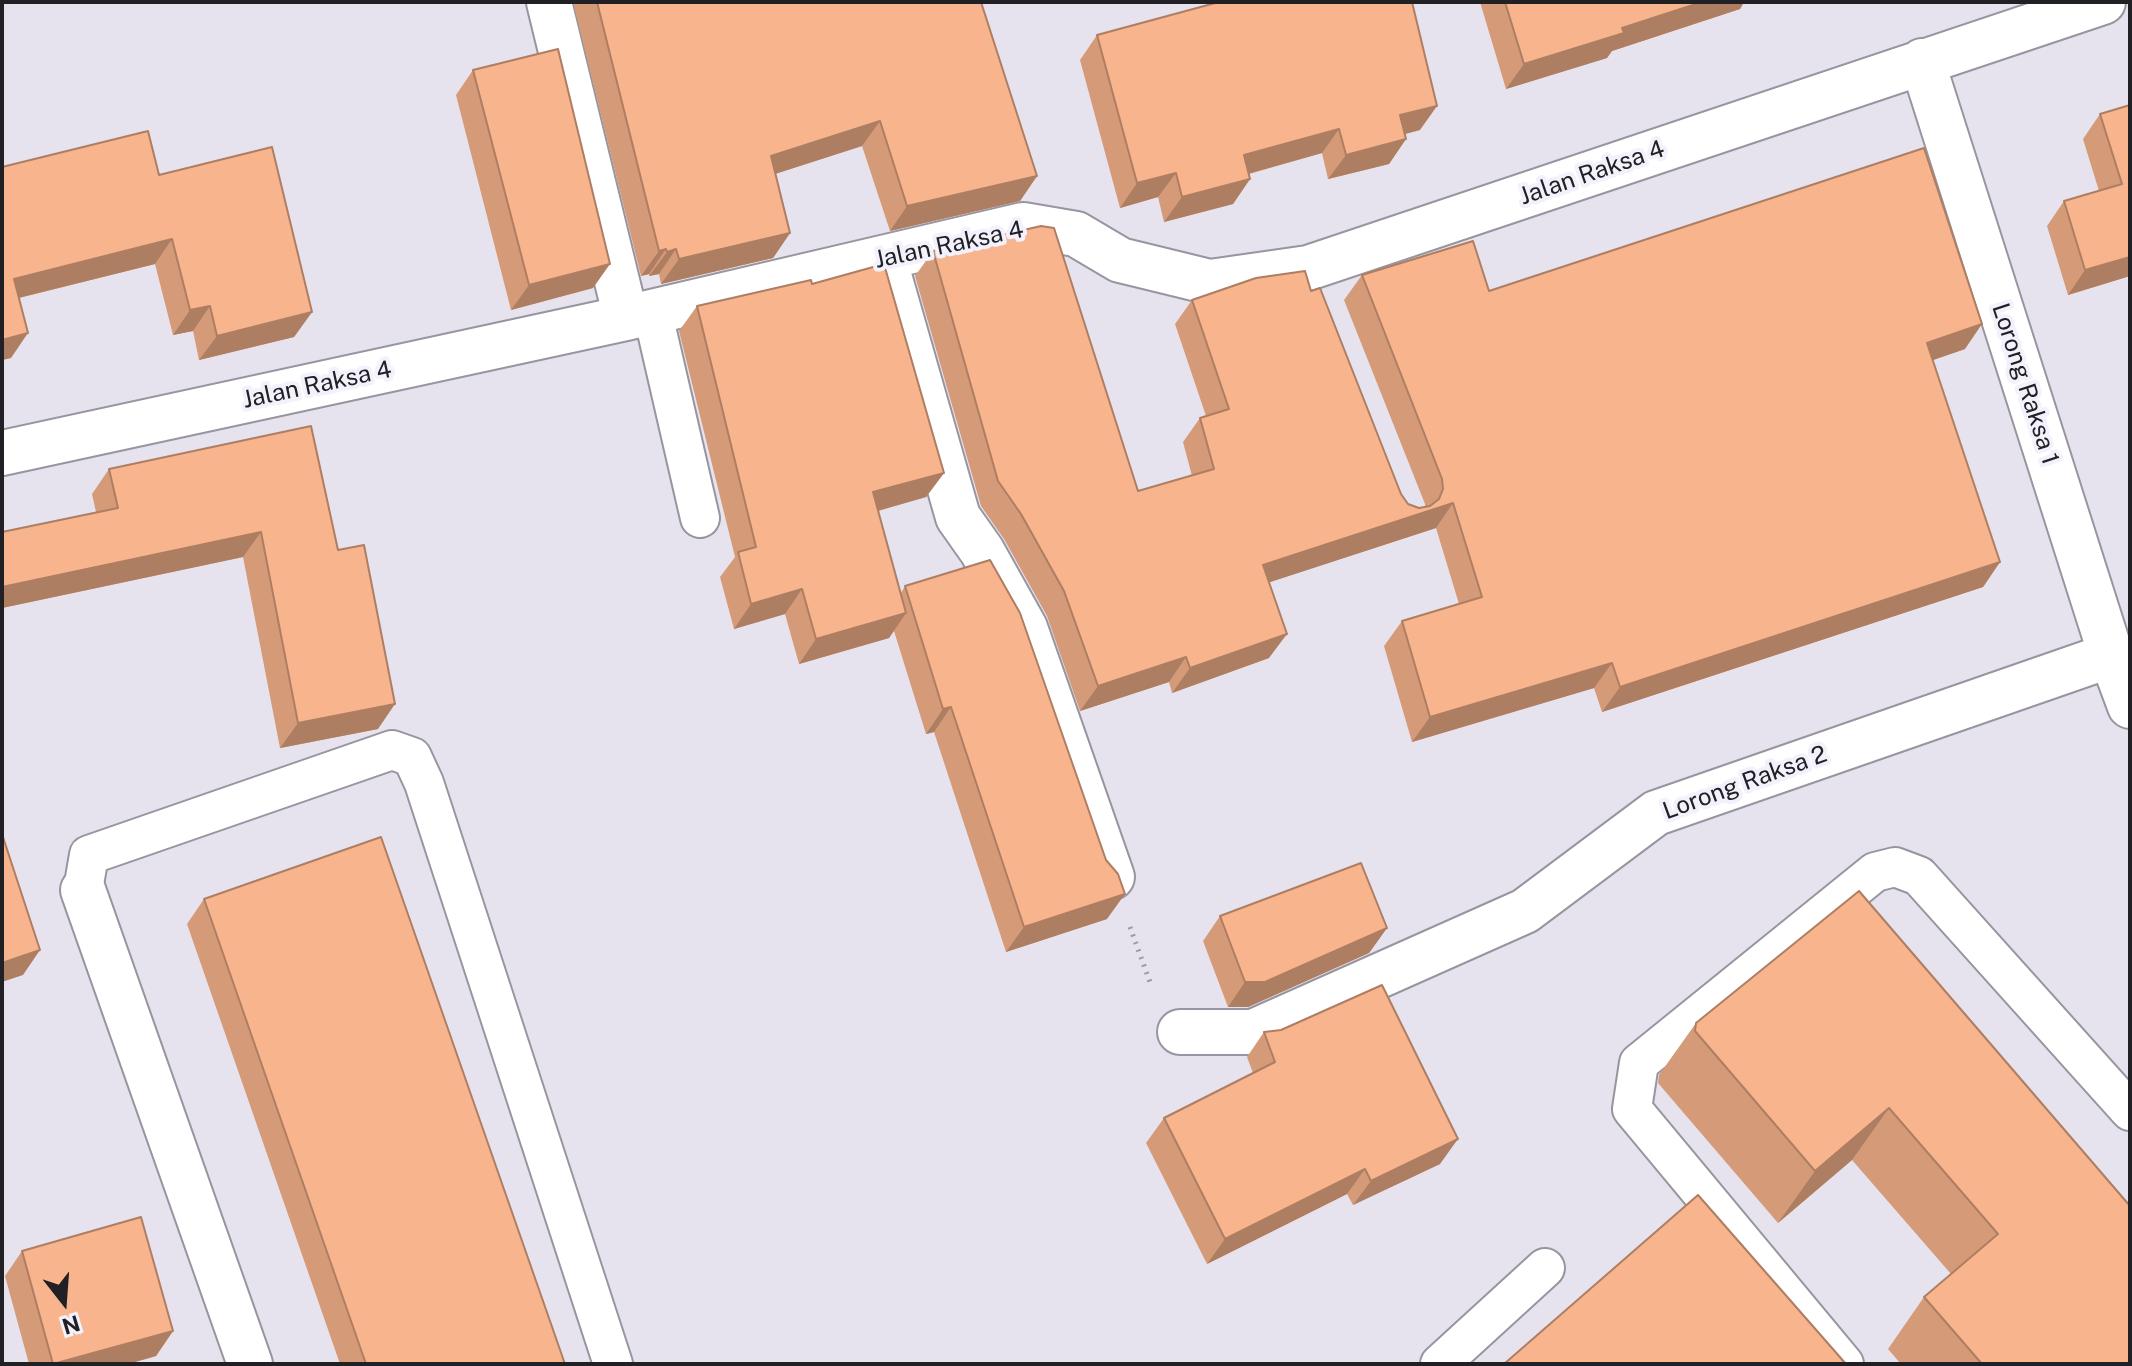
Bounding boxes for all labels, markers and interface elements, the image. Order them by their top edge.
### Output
street label: Jalan Raksa 4 [1516,135,1668,211]
street label: Jalan Raksa 4 [872,215,1026,275]
street label: Lorong Raksa 1 [1985,300,2065,468]
street label: Jalan Raksa 4 [240,355,394,415]
street label: Lorong Raksa 2 [1659,740,1831,826]
north arrow [24,1262,104,1342]
text: N [59,1310,83,1340]

